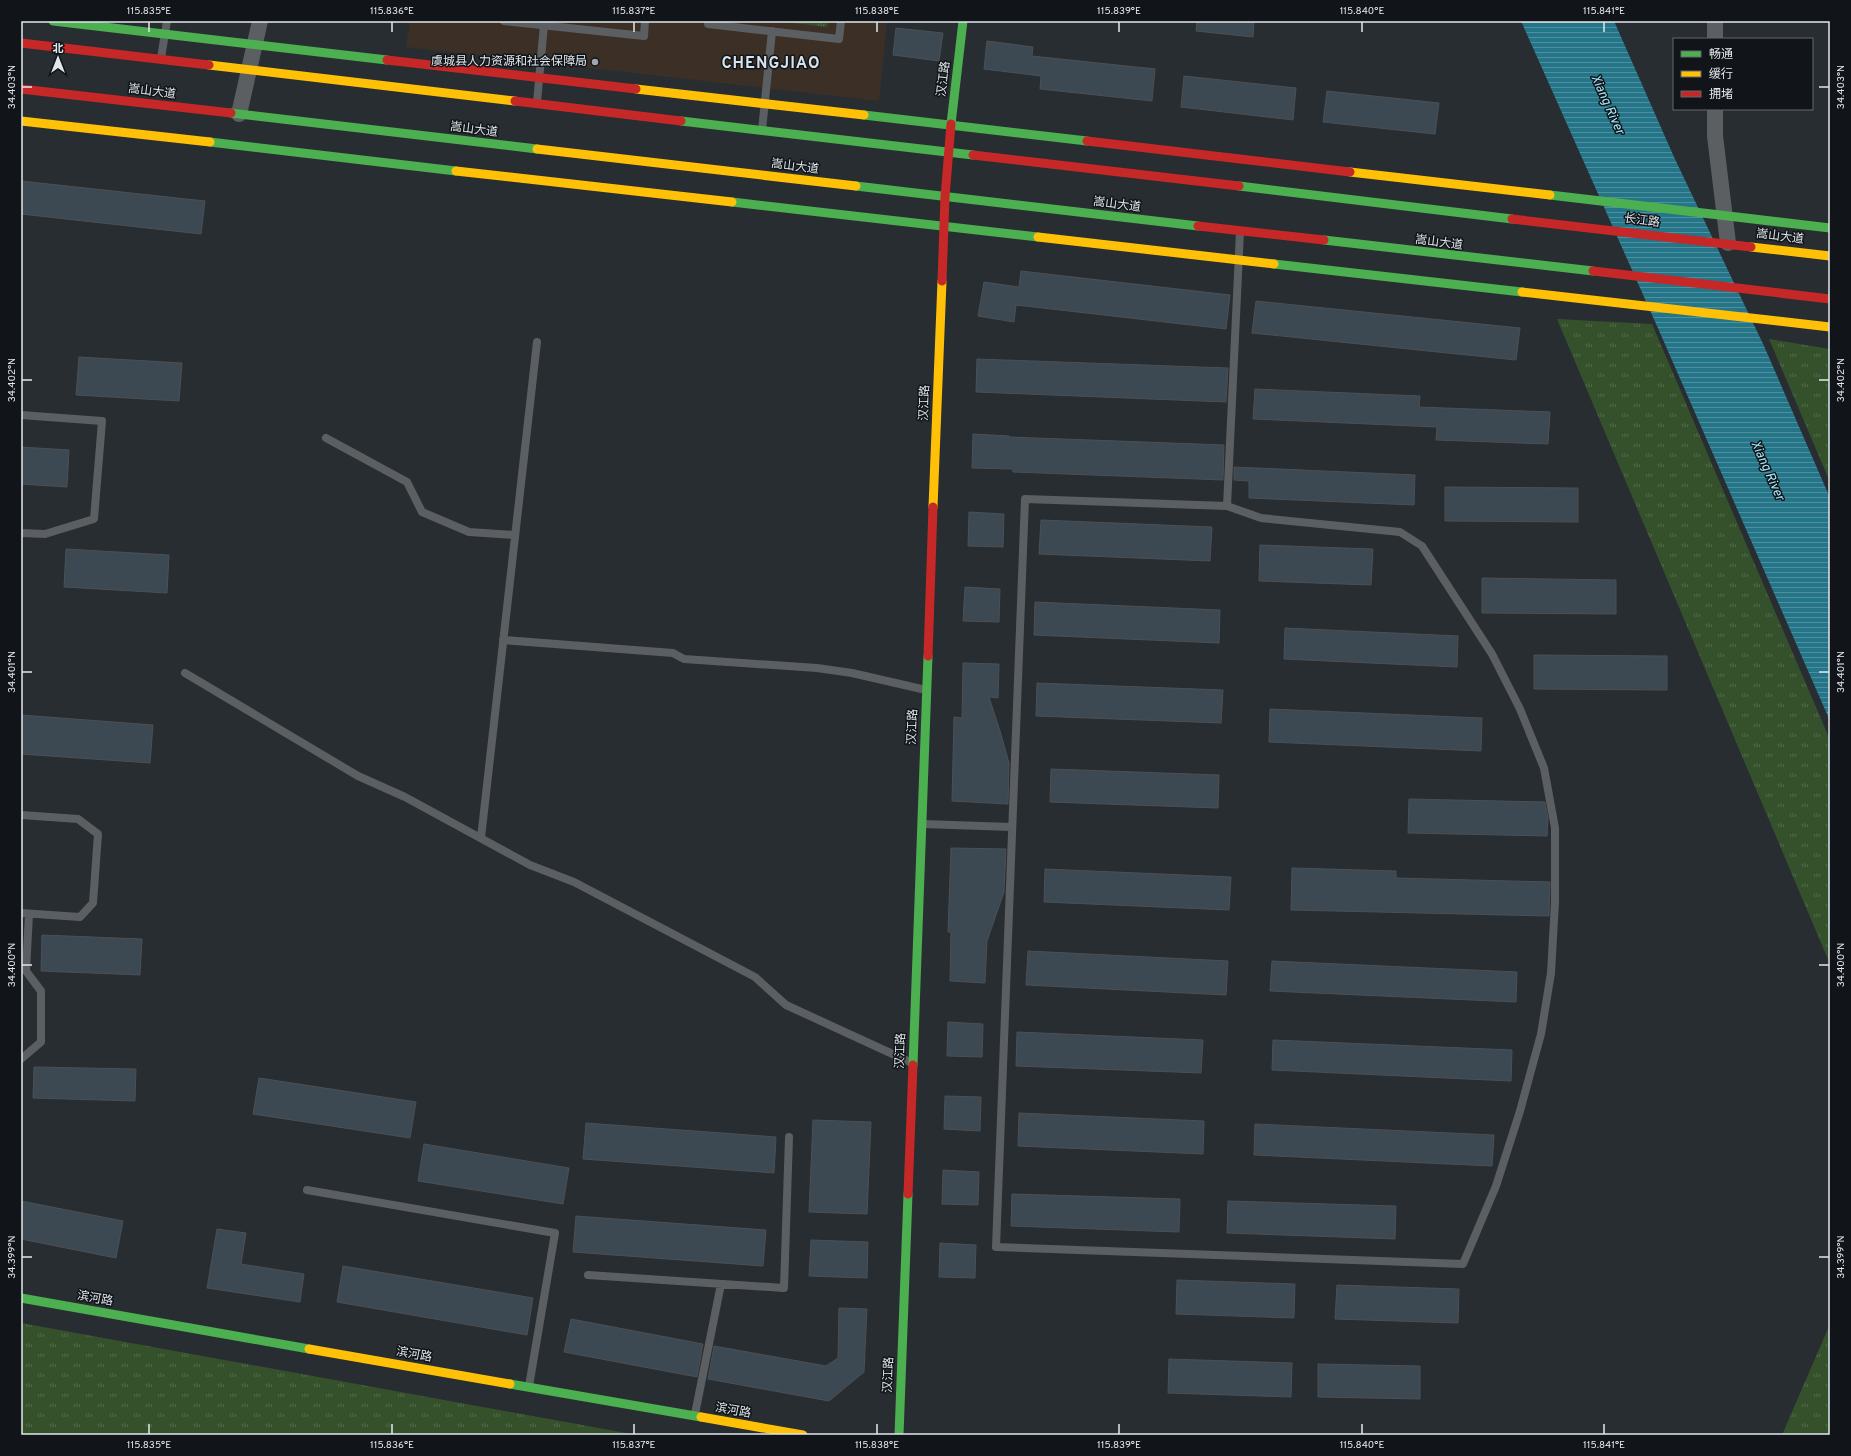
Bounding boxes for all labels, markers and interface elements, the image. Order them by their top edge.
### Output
text: 115.835°E [127,5,171,18]
text: 115.836°E [370,5,414,18]
text: 115.837°E [612,5,656,18]
text: 115.838°E [855,5,899,18]
text: 115.839°E [1097,5,1141,18]
text: 115.840°E [1340,5,1384,18]
text: 115.841°E [1583,5,1625,18]
north arrow [38,38,78,78]
legend [1673,38,1813,110]
text: 北 [53,42,64,56]
text: 畅通 [1709,47,1733,63]
place label: 虞城县人力资源和社会保障局 [431,54,587,70]
district label: CHENGJIAO [721,54,821,74]
marker: 虞城县人力资源和社会保障局 [590,57,600,67]
street label: 汉江路 [934,60,954,98]
text: 34.403°N [6,65,19,109]
text: 34.403°N [1835,65,1848,109]
text: 缓行 [1709,67,1733,83]
water label: Xiang River [1587,73,1628,138]
street label: 嵩山大道 [127,81,177,103]
text: 拥堵 [1709,87,1733,103]
street label: 嵩山大道 [449,119,499,141]
street label: 嵩山大道 [770,156,820,178]
street label: 嵩山大道 [1092,194,1142,216]
street label: 长江路 [1623,211,1661,231]
street label: 嵩山大道 [1755,226,1805,248]
street label: 嵩山大道 [1414,232,1464,254]
text: 34.402°N [6,358,19,402]
text: 34.402°N [1835,358,1848,402]
street label: 汉江路 [916,385,934,421]
water label: Xiang River [1747,439,1788,504]
text: 34.401°N [6,651,19,693]
text: 34.401°N [1835,651,1848,693]
street label: 汉江路 [904,709,922,745]
text: 34.400°N [6,943,19,987]
text: 34.400°N [1835,943,1848,987]
street label: 汉江路 [892,1033,910,1069]
text: 34.399°N [6,1235,19,1279]
text: 34.399°N [1835,1235,1848,1279]
street label: 滨河路 [76,1288,114,1310]
street label: 滨河路 [395,1344,433,1366]
street label: 汉江路 [880,1357,898,1393]
street label: 滨河路 [714,1400,752,1422]
text: 115.835°E [127,1439,171,1452]
text: 115.836°E [370,1439,414,1452]
text: 115.837°E [612,1439,656,1452]
text: 115.838°E [855,1439,899,1452]
text: 115.839°E [1097,1439,1141,1452]
text: 115.840°E [1340,1439,1384,1452]
text: 115.841°E [1583,1439,1625,1452]

